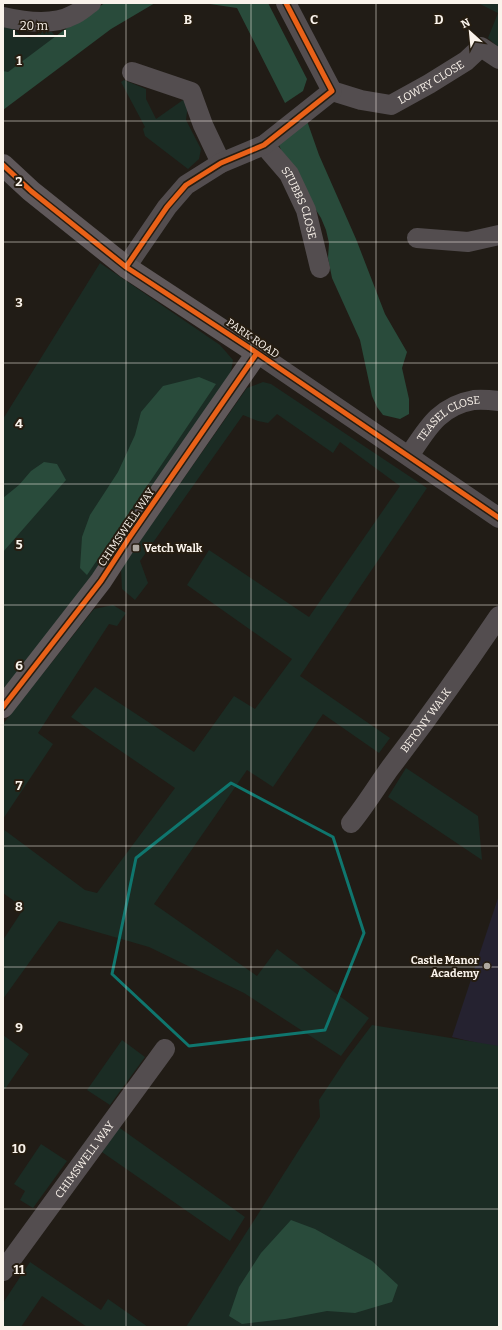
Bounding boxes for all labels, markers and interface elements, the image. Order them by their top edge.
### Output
scale bar [14,12,65,38]
text: B [184,12,192,27]
text: C [310,12,318,27]
text: D [434,12,444,27]
north arrow [450,12,490,52]
text: N [459,16,473,31]
text: 20 m [20,19,49,33]
text: 1 [16,53,22,68]
street label: LOWRY CLOSE [396,58,467,107]
street label: STUBBS CLOSE [278,164,319,241]
text: 2 [15,174,23,189]
text: 3 [15,295,23,310]
street label: PARK ROAD [224,316,282,361]
street label: TEASEL CLOSE [414,394,481,444]
text: 4 [15,416,23,431]
street label: CHIMSWELL WAY [95,485,158,569]
text: 5 [15,537,23,552]
place label: Vetch Walk [144,542,203,555]
marker: Vetch Walk [131,543,141,553]
text: 6 [15,658,23,673]
street label: BETONY WALK [398,686,454,755]
text: 7 [16,778,23,793]
text: 8 [15,899,23,914]
place label: Castle Manor Academy [411,954,480,980]
marker: Castle Manor Academy [482,961,492,971]
text: 9 [15,1020,23,1035]
street label: CHIMSWELL WAY [52,1118,118,1201]
text: 10 [12,1141,26,1156]
text: 11 [13,1262,25,1277]

